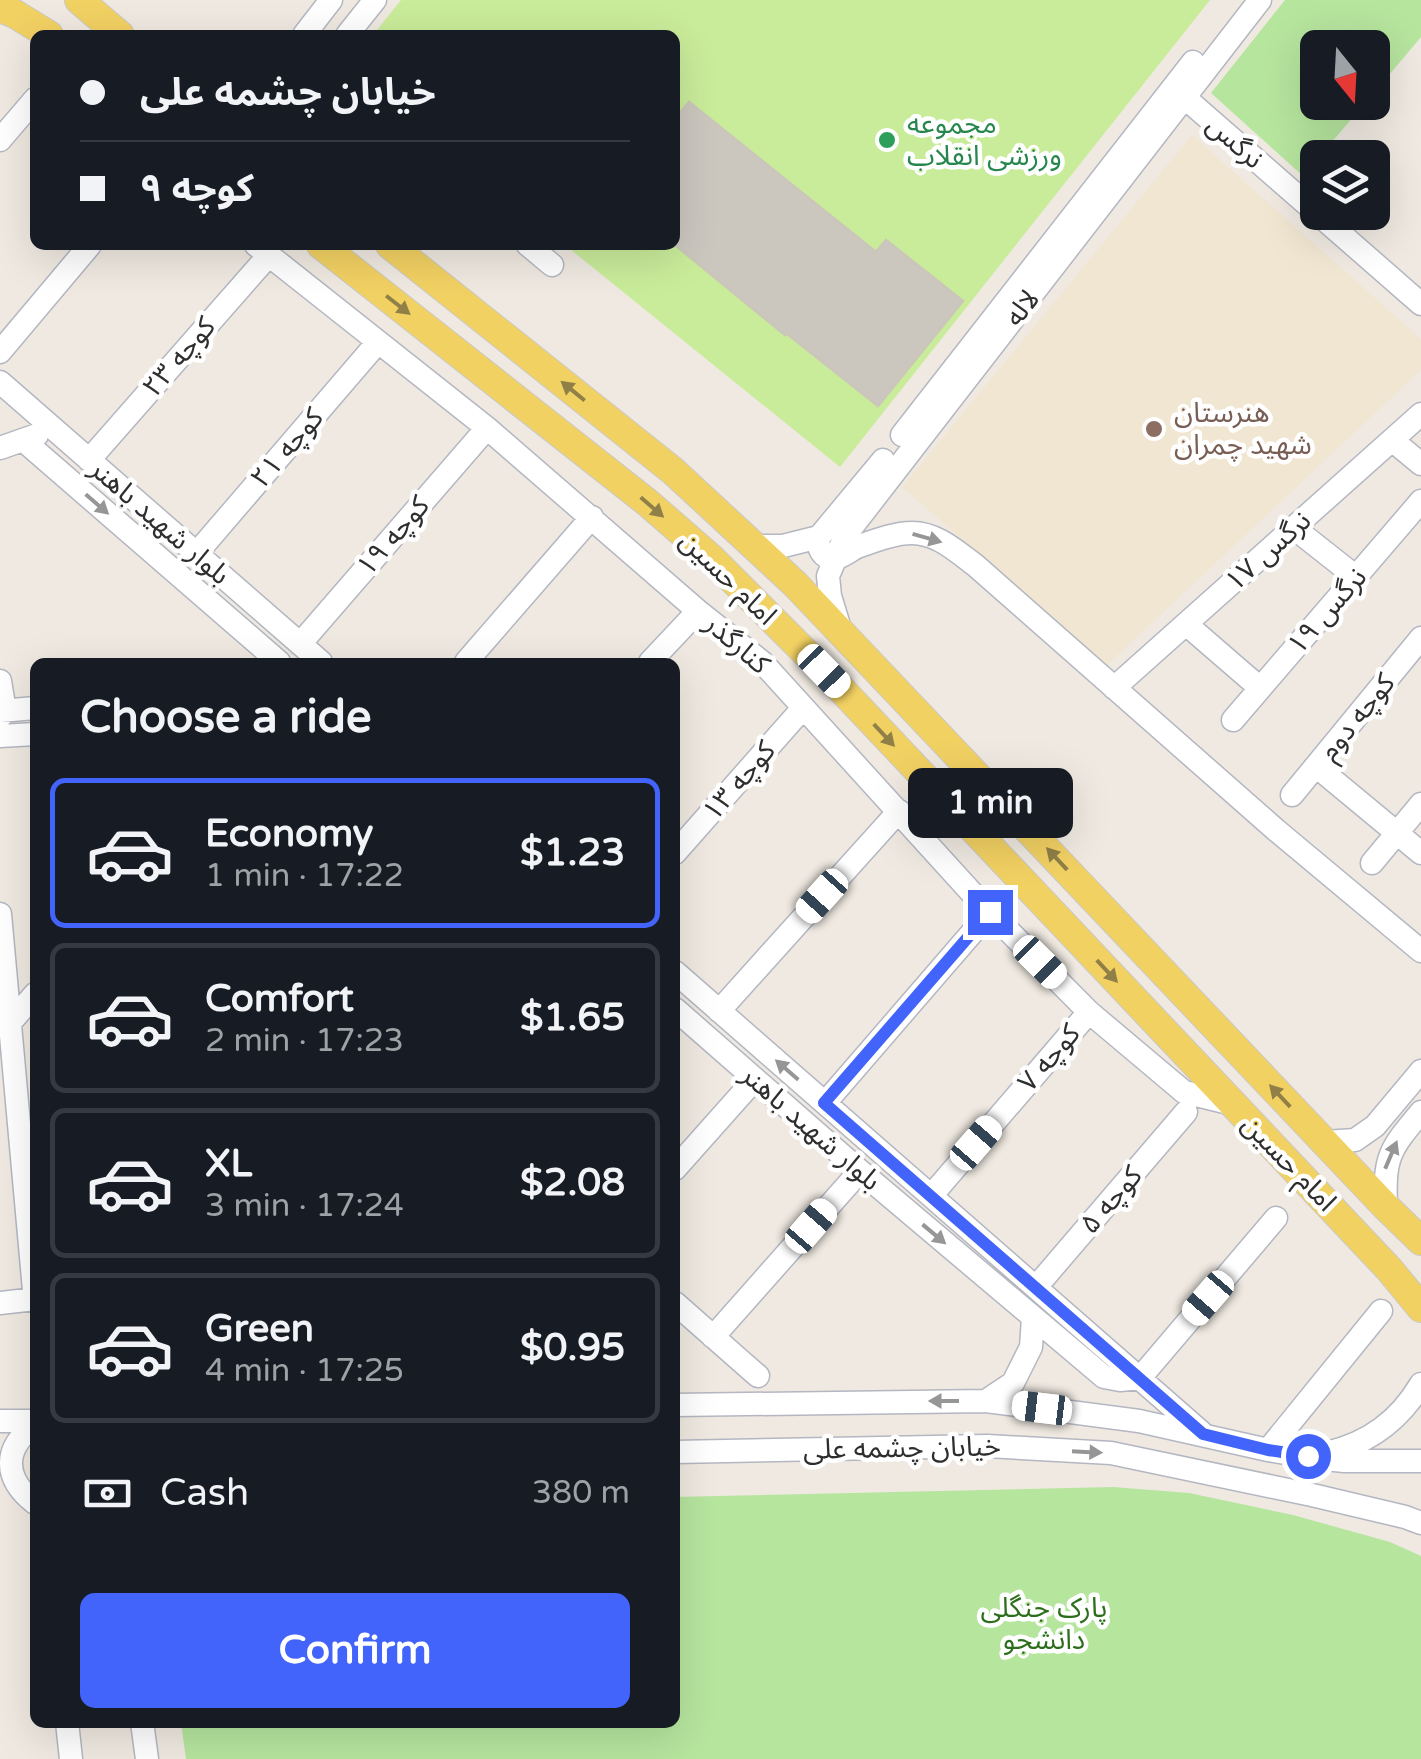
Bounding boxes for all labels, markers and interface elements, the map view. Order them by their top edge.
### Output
north arrow [1300,30,1390,120]
map controls [1300,30,1390,230]
text: خیابان چشمه علی [140,70,436,116]
place label: مجموعه ورزشی انقلاب [907,107,1062,173]
street label: نرگس [1199,108,1271,176]
marker: مجموعه ورزشی انقلاب [876,129,898,151]
button: layers [1300,140,1390,230]
text: کوچه ۹ [140,166,254,212]
street label: لاله [997,283,1047,333]
one-way arrow [384,295,410,316]
street label: کوچه ۲۳ [135,310,223,404]
one-way arrow [560,381,585,402]
place label: هنرستان شهید چمران [1174,396,1312,462]
street label: کوچه ۲۱ [243,401,331,495]
marker: هنرستان شهید چمران [1143,418,1165,440]
street label: بلوار شهید باهنر [82,451,237,592]
street label: کوچه ۱۹ [349,489,437,583]
one-way arrow [84,492,109,514]
one-way arrow [640,496,665,517]
street label: نرگس ۱۷ [1218,504,1318,598]
street label: امام حسین [670,524,784,635]
one-way arrow [913,531,943,546]
street label: نرگس ۱۹ [1280,561,1374,661]
street label: کنارگذر [697,606,777,682]
car [792,639,856,703]
street label: کوچه دوم [1312,666,1405,769]
text: Choose a ride [80,691,371,745]
one-way arrow [872,722,895,746]
street label: کوچه ۱۳ [695,734,783,828]
callout: 1 min [908,767,1072,837]
text: 1 min [948,784,1033,822]
icon: car [85,808,175,898]
text: Economy [205,811,373,857]
text: $1.23 [520,830,625,876]
one-way arrow [1046,848,1069,872]
text: 1 min · 17:22 [205,857,404,895]
car [791,864,853,928]
route end [968,890,1013,935]
car [1008,930,1072,994]
one-way arrow [1095,959,1118,983]
icon: car [85,973,175,1063]
text: Comfort [205,976,354,1022]
text: $1.65 [520,995,625,1041]
street label: کوچه ۷ [1011,1017,1088,1099]
text: 2 min · 17:23 [205,1022,404,1060]
street label: بلوار شهید باهنر [733,1057,888,1198]
one-way arrow [775,1060,800,1082]
one-way arrow [1269,1084,1292,1108]
street label: امام حسین [1232,1107,1343,1221]
car [945,1111,1007,1175]
icon: car [85,1138,175,1228]
one-way arrow [1383,1140,1399,1170]
text: XL [205,1141,252,1187]
street label: کوچه ۵ [1073,1159,1150,1241]
text: $2.08 [520,1160,625,1206]
text: 3 min · 17:24 [205,1187,404,1225]
car [780,1194,842,1258]
one-way arrow [922,1223,947,1245]
car [1177,1266,1239,1330]
icon: car [85,1303,175,1393]
text: Green [205,1306,314,1352]
text: $0.95 [520,1325,625,1371]
text: 4 min · 17:25 [205,1352,404,1390]
car [1010,1389,1074,1427]
one-way arrow [927,1394,959,1410]
street label: خیابان چشمه علی [803,1429,1001,1467]
route start [1286,1434,1331,1479]
one-way arrow [1072,1444,1104,1460]
icon: cash [80,1466,135,1521]
text: Cash [160,1470,249,1516]
text: 380 m [532,1474,630,1512]
park label: پارک جنگلی دانشجو [981,1591,1107,1657]
button: Confirm [80,1593,630,1708]

